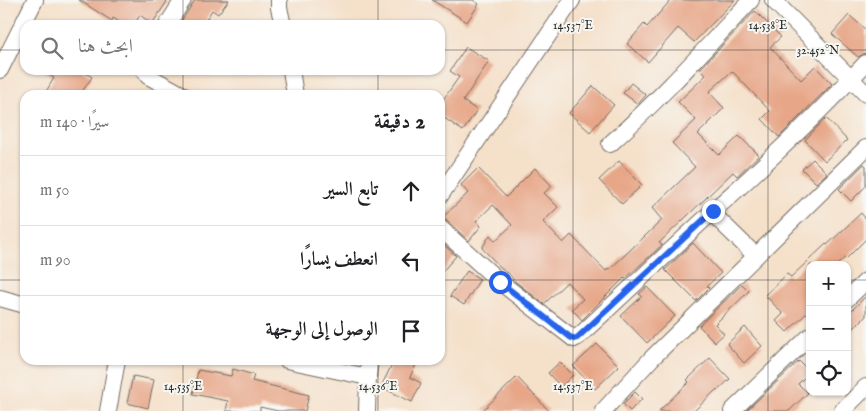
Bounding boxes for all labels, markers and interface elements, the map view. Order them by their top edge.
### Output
text: 14.537°E [553,18,593,33]
text: 14.538°E [749,18,787,33]
search box [20,20,445,75]
icon: search [38,34,66,62]
text: ابحث هنا [78,35,133,59]
text: 32.452°N [797,43,840,58]
text: 2 دقيقة [374,109,425,136]
text: سيرًا · 140 m [40,113,109,133]
icon: ahead [397,177,425,205]
text: تابع السير [324,178,378,202]
text: 50 m [40,181,69,201]
route end [702,200,725,223]
icon: left [397,247,425,275]
text: انعطف يسارًا [300,248,378,272]
text: 90 m [40,251,71,271]
map controls [806,261,851,396]
button: + [806,261,851,306]
route start [489,271,512,294]
button: − [806,306,851,351]
icon: arrive [397,317,425,345]
text: الوصول إلى الوجهة [266,318,378,342]
button: locate [806,351,851,396]
text: 14.535°E [164,379,202,394]
text: 14.536°E [358,379,398,394]
text: 14.537°E [553,379,593,394]

